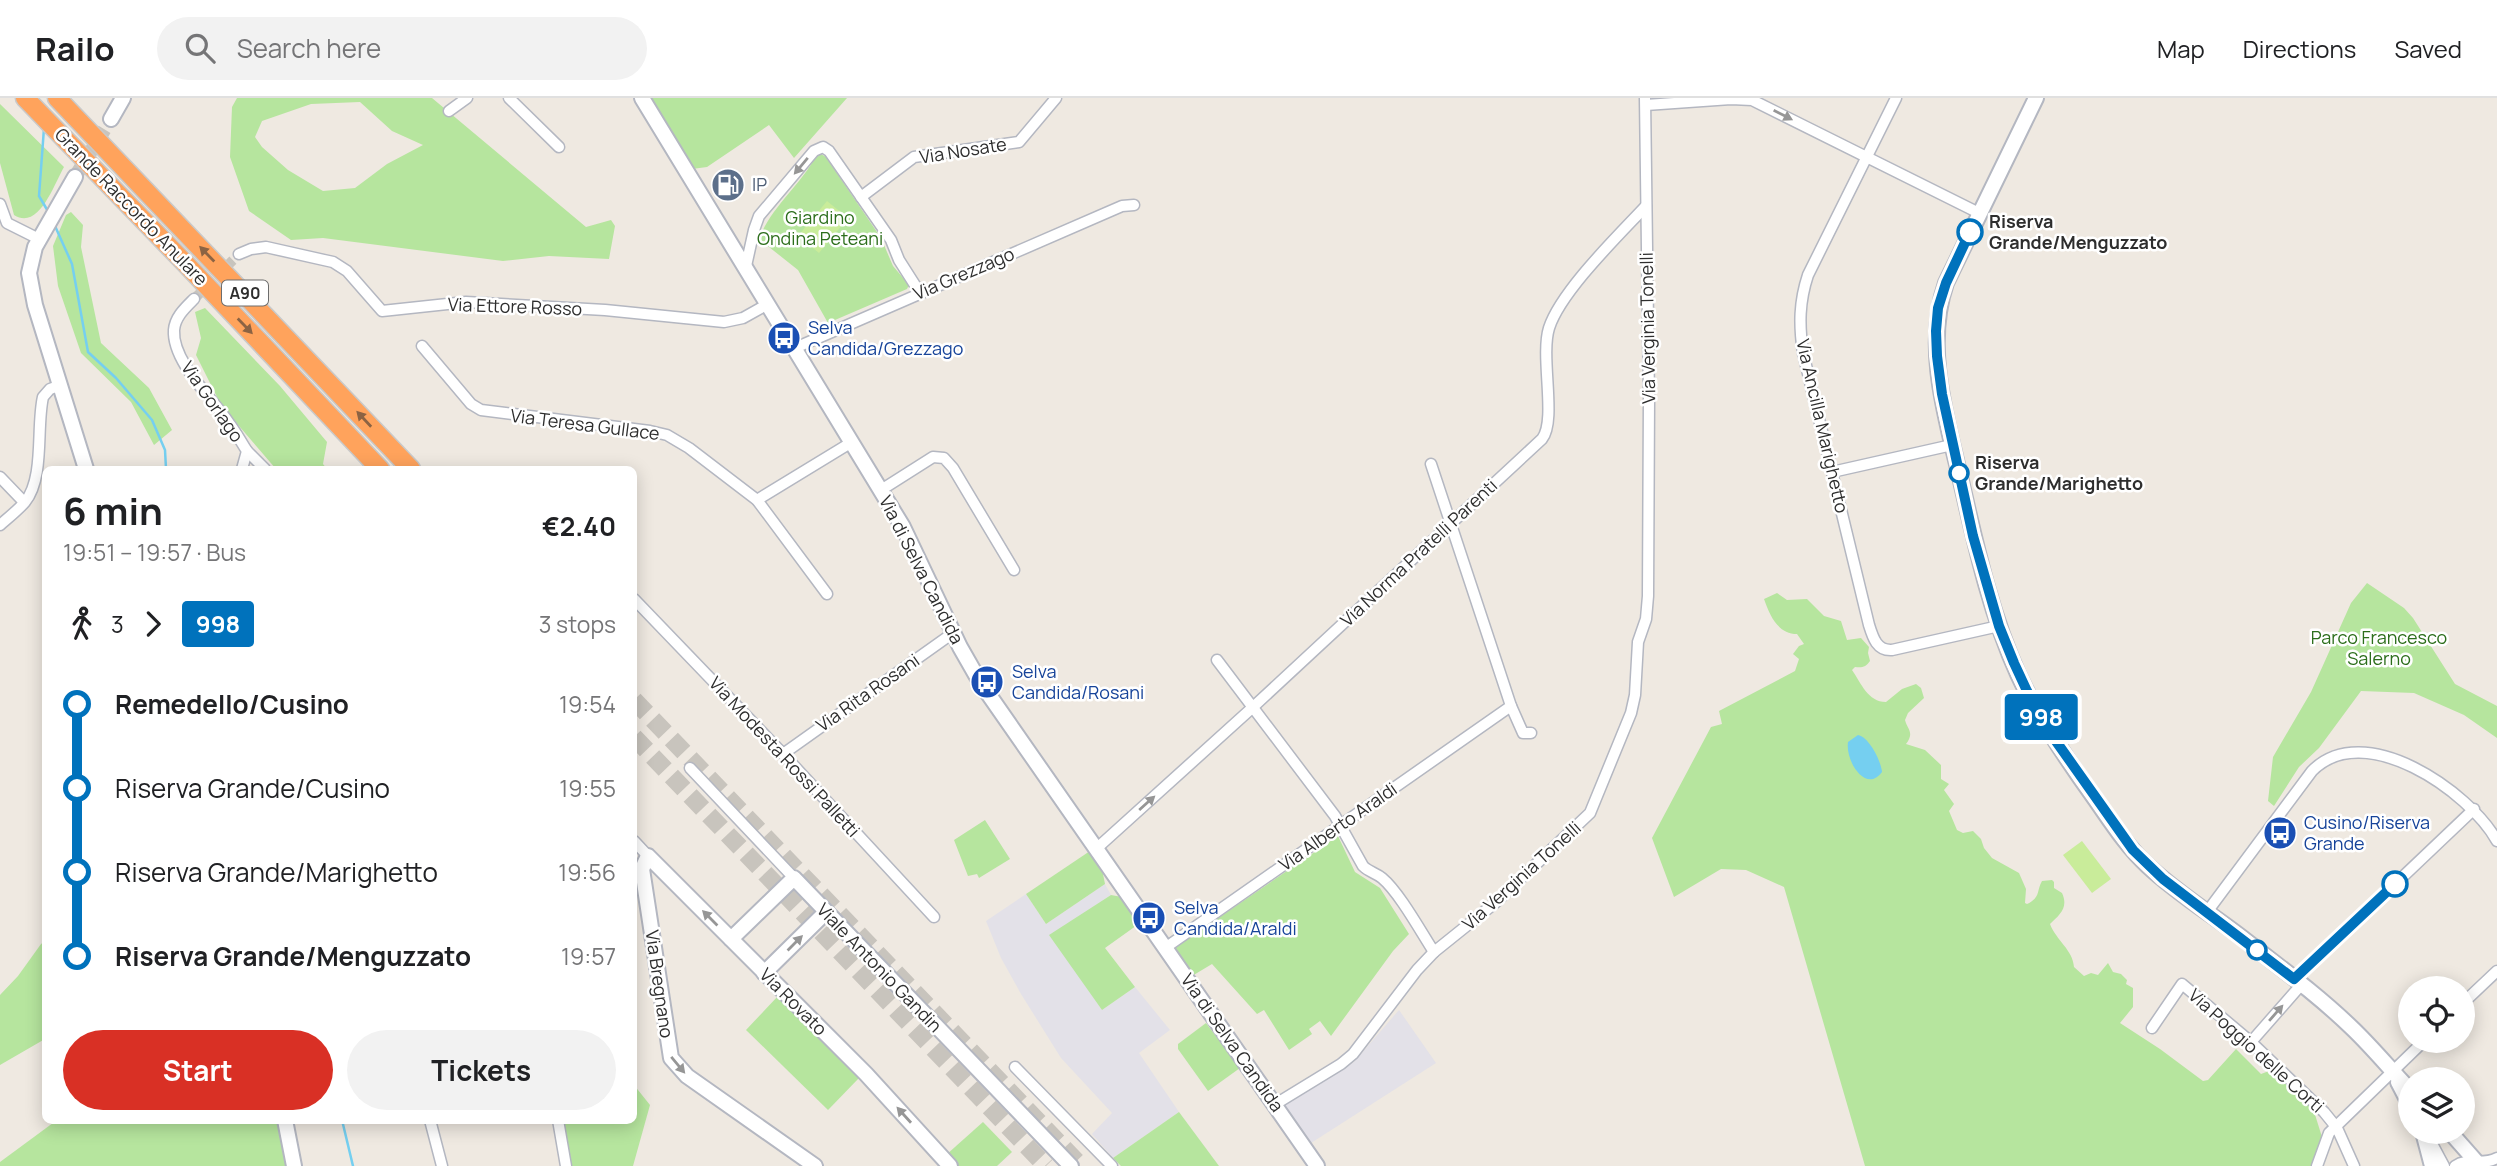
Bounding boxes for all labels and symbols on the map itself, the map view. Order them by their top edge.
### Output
one-way arrow [1773,110,1793,121]
street label: Grande Raccordo Anulare [50,122,214,290]
street label: Via Nosate [918,131,1008,169]
one-way arrow [794,158,809,175]
fuel station icon: IP [709,166,747,204]
place label: IP [752,172,767,196]
park label: Giardino Ondina Peteani [757,205,883,250]
place label: Riserva Grande/Menguzzato [1989,209,2167,254]
marker: Riserva Grande/Menguzzato [1957,219,1983,245]
street label: Via Grezzago [909,241,1018,305]
one-way arrow [200,246,216,263]
street label: Via Verginia Tonelli [1634,252,1660,404]
road number: A90 [222,280,268,306]
street label: Via Ettore Rosso [447,292,583,320]
place label: Selva Candida/Grezzago [808,315,963,360]
one-way arrow [236,317,253,334]
bus stop icon: Selva Candida/Grezzago [765,319,803,357]
street label: Via Ancilla Marighetto [1791,336,1855,515]
street label: Via Gorlago [176,356,250,447]
street label: Via Teresa Gullace [509,403,661,445]
one-way arrow [356,411,372,428]
place label: Riserva Grande/Marighetto [1975,450,2143,495]
marker: Riserva Grande/Marighetto [1949,463,1969,483]
street label: Via Norma Pratelli Parenti [1335,473,1502,631]
street label: Via di Selva Candida [874,491,970,648]
park label: Parco Francesco Salerno [2311,625,2447,670]
street label: Via Rita Rosani [811,648,924,737]
place label: Selva Candida/Rosani [1012,659,1144,704]
bus stop icon: Selva Candida/Rosani [968,663,1006,701]
street label: Via Modesta Rossi Palletti [704,671,865,842]
line badge: 998 [2001,694,2081,740]
street label: Via Alberto Araldi [1273,776,1401,876]
one-way arrow [1138,795,1156,811]
place label: Cusino/Riserva Grande [2304,810,2430,855]
bus stop icon: Cusino/Riserva Grande [2261,814,2299,852]
street label: Via Verginia Tonelli [1457,816,1586,935]
unlabelled marker [2382,871,2408,897]
place label: Selva Candida/Araldi [1174,895,1297,940]
street label: Viale Antonio Gandin [812,898,948,1037]
bus stop icon: Selva Candida/Araldi [1130,899,1168,937]
one-way arrow [702,910,719,927]
street label: Via Bregnano [641,928,679,1039]
one-way arrow [786,934,803,951]
unlabelled marker [2247,940,2267,960]
street label: Via Rovato [755,962,833,1040]
street label: Via di Selva Candida [1176,968,1290,1116]
street label: Via Poggio delle Corti [2184,983,2330,1118]
one-way arrow [2268,1005,2283,1022]
one-way arrow [671,1056,686,1074]
one-way arrow [897,1107,912,1124]

